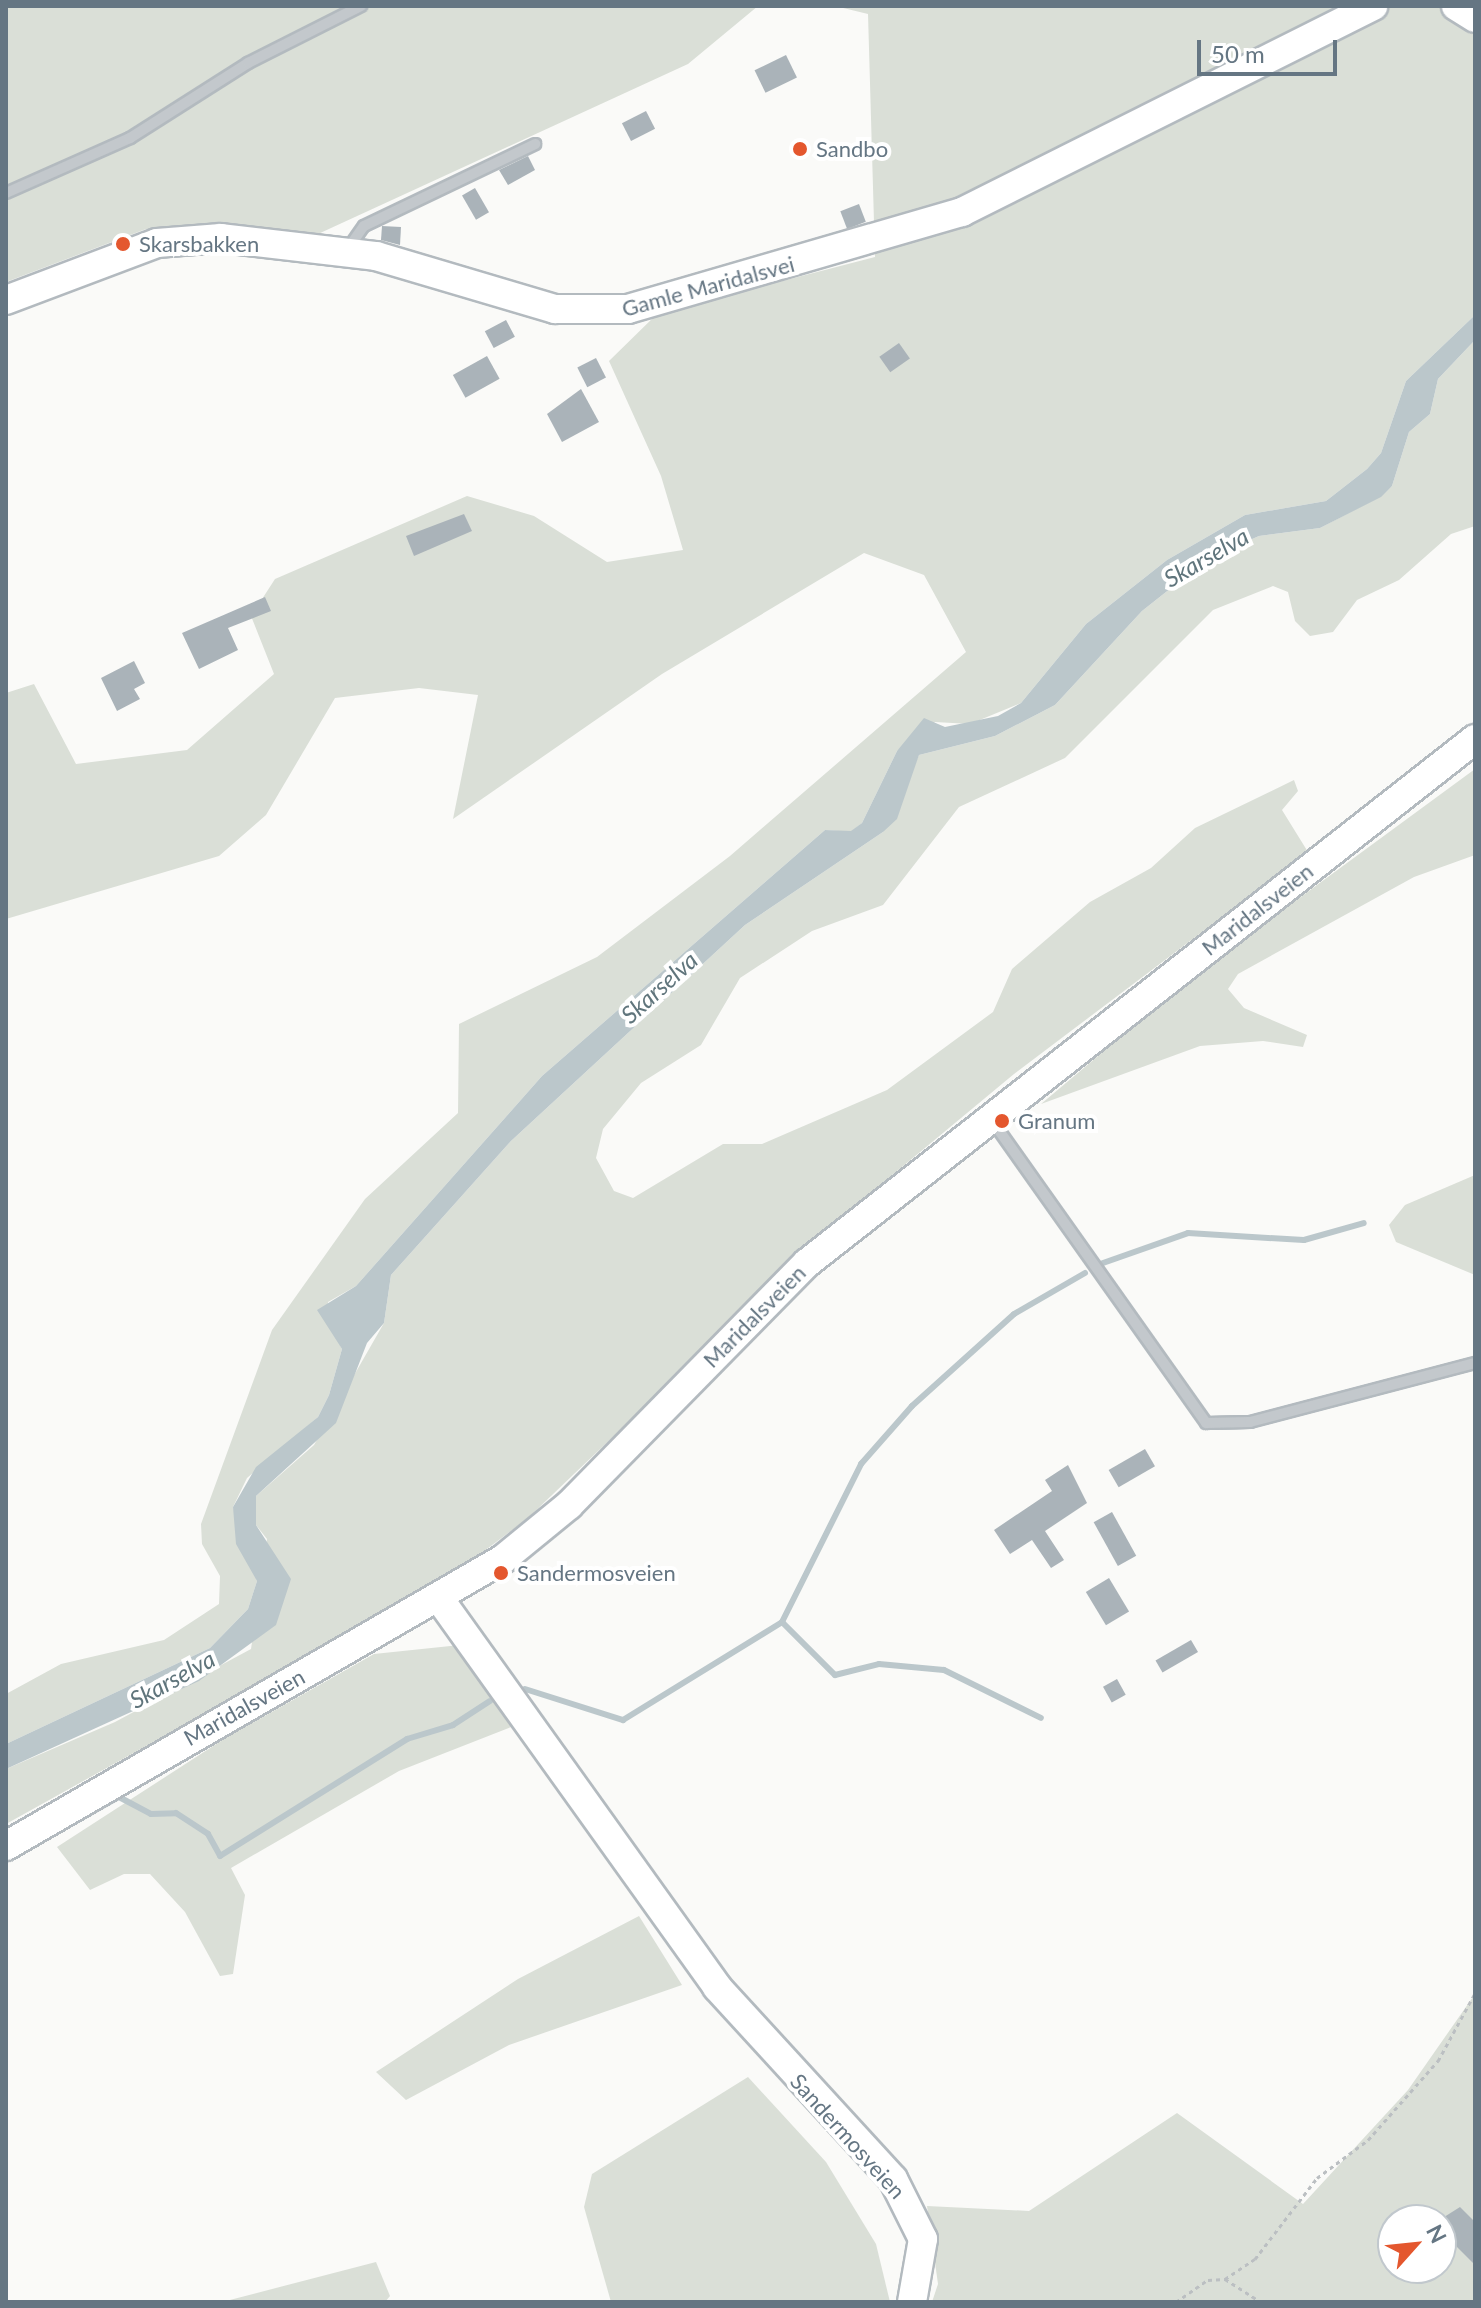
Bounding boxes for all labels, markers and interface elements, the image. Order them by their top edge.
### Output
scale bar [1201,24,1341,74]
text: 50 m [1211,39,1265,68]
place label: Sandbo [816,136,888,162]
marker: Sandbo [791,140,809,158]
place label: Skarsbakken [139,231,259,257]
marker: Skarsbakken [114,235,132,253]
street label: Gamle Maridalsvei [619,250,797,322]
water label: Skarselva [1159,521,1253,593]
street label: Maridalsveien [1196,857,1318,961]
water label: Skarselva [615,945,703,1029]
place label: Granum [1018,1108,1095,1134]
marker: Granum [993,1112,1011,1130]
street label: Maridalsveien [697,1259,811,1373]
place label: Sandermosveien [517,1560,676,1586]
marker: Sandermosveien [492,1564,510,1582]
water label: Skarselva [124,1644,220,1714]
street label: Maridalsveien [179,1663,309,1751]
street label: Sandermosveien [785,2068,911,2204]
north arrow [1377,2204,1457,2284]
text: N [1421,2220,1453,2247]

